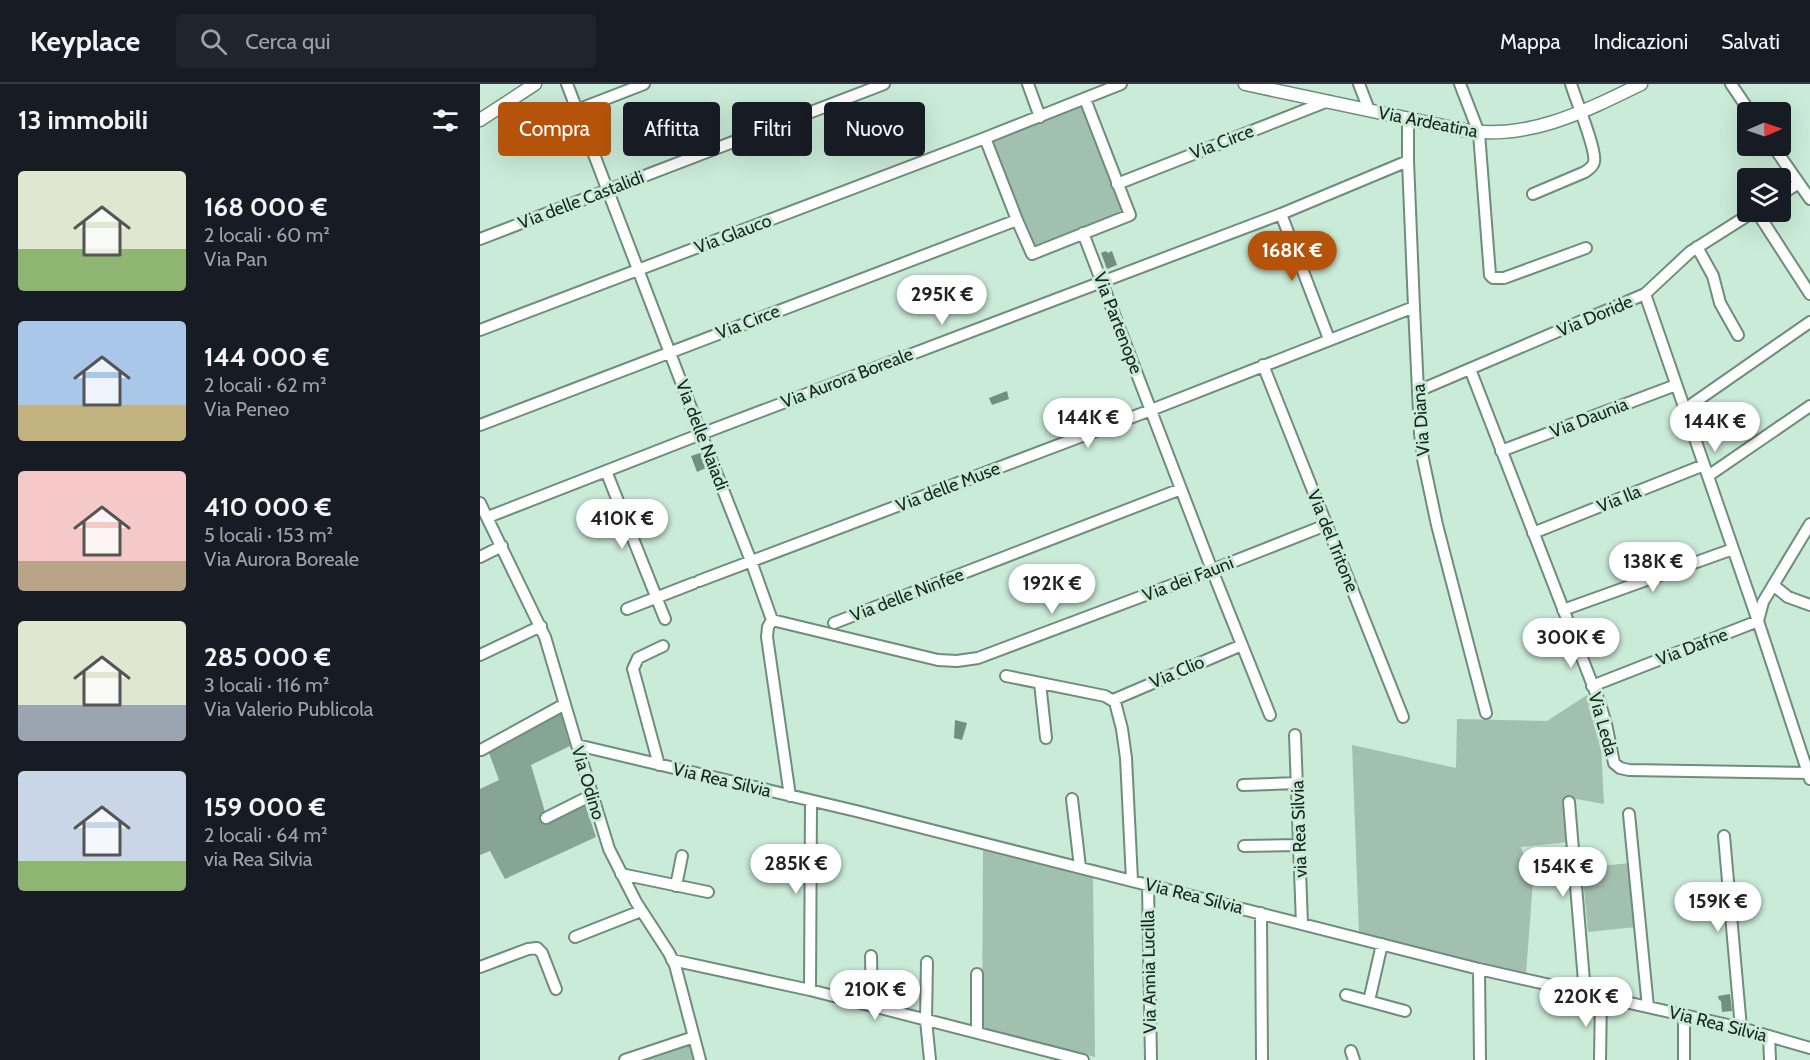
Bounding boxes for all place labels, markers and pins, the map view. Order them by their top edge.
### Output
pin: 168K € [1243,231,1341,282]
pin: 295K € [893,275,991,326]
pin: 144K € [1039,398,1137,449]
pin: 144K € [1666,402,1764,453]
pin: 410K € [573,499,671,550]
pin: 138K € [1604,542,1702,593]
pin: 192K € [1003,564,1101,615]
pin: 300K € [1522,618,1620,669]
pin: 285K € [747,844,845,895]
pin: 154K € [1514,847,1612,898]
pin: 159K € [1669,882,1767,933]
pin: 210K € [826,970,924,1021]
pin: 220K € [1537,977,1635,1028]

